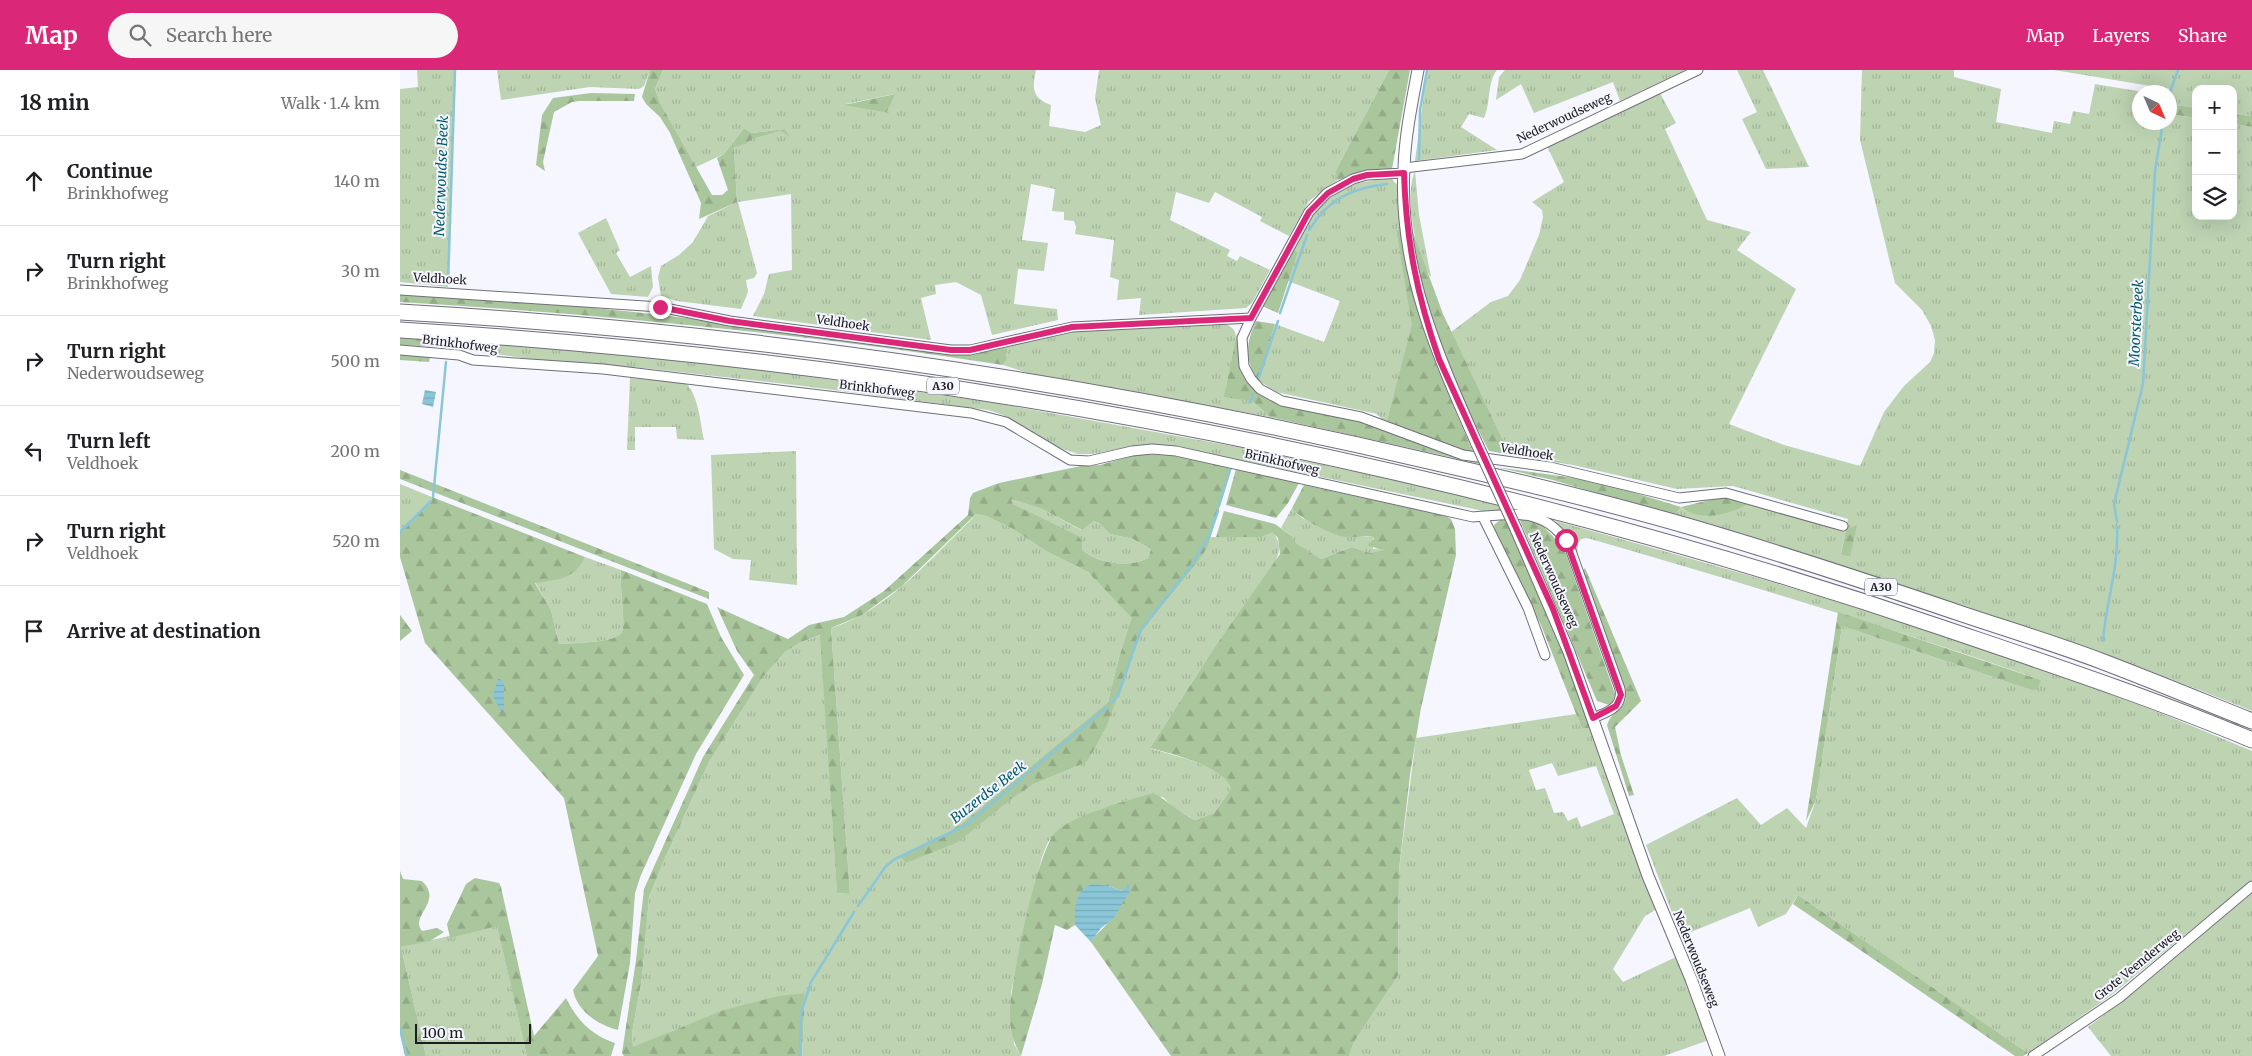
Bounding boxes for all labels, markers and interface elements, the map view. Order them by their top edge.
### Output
search box [108,13,458,58]
text: Map [25,20,78,51]
icon: search [126,21,154,49]
text: Search here [166,23,272,47]
text: Map [2026,24,2064,47]
text: Layers [2092,24,2150,47]
text: Share [2178,24,2227,47]
north arrow [2132,85,2177,130]
map controls [2192,85,2237,220]
button: + [2192,85,2237,130]
text: 18 min [20,89,90,116]
street label: Nederwoudseweg [1514,89,1614,146]
text: Walk · 1.4 km [281,93,380,113]
water label: Nederwoudse Beek [430,115,452,237]
button: − [2192,130,2237,175]
text: Continue [67,159,153,183]
icon: ahead [20,167,48,195]
text: 140 m [334,171,380,191]
button: layers [2192,175,2237,220]
text: Brinkhofweg [67,183,169,203]
text: Turn right [67,249,166,273]
icon: right [20,257,48,285]
text: 30 m [341,261,380,281]
street label: Veldhoek [412,270,468,287]
text: Brinkhofweg [67,273,169,293]
water label: Moorsterbeek [2125,279,2147,368]
route end [649,296,672,319]
street label: Veldhoek [815,311,871,334]
street label: Brinkhofweg [421,331,499,356]
text: Turn right [67,339,166,363]
icon: right [20,347,48,375]
text: 500 m [330,351,380,371]
text: Nederwoudseweg [67,363,204,383]
street label: Brinkhofweg [838,376,916,401]
road number: A30 [927,378,959,394]
text: Turn left [67,429,151,453]
icon: left [20,437,48,465]
street label: Veldhoek [1498,440,1555,463]
text: 200 m [330,441,380,461]
street label: Brinkhofweg [1243,446,1322,478]
text: Veldhoek [67,453,138,473]
text: Turn right [67,519,166,543]
icon: right [20,527,48,555]
route start [1555,529,1578,552]
street label: Nederwoudseweg [1527,530,1582,630]
text: 520 m [332,531,380,551]
text: Veldhoek [67,543,138,563]
road number: A30 [1865,578,1897,596]
icon: arrive [20,617,48,645]
text: Arrive at destination [67,619,261,643]
water label: Buzerdse Beek [947,757,1030,827]
street label: Nederwoudseweg [1670,908,1723,1010]
street label: Grote Veenderweg [2091,925,2183,1004]
scale bar [415,1021,531,1044]
text: 100 m [422,1024,463,1042]

